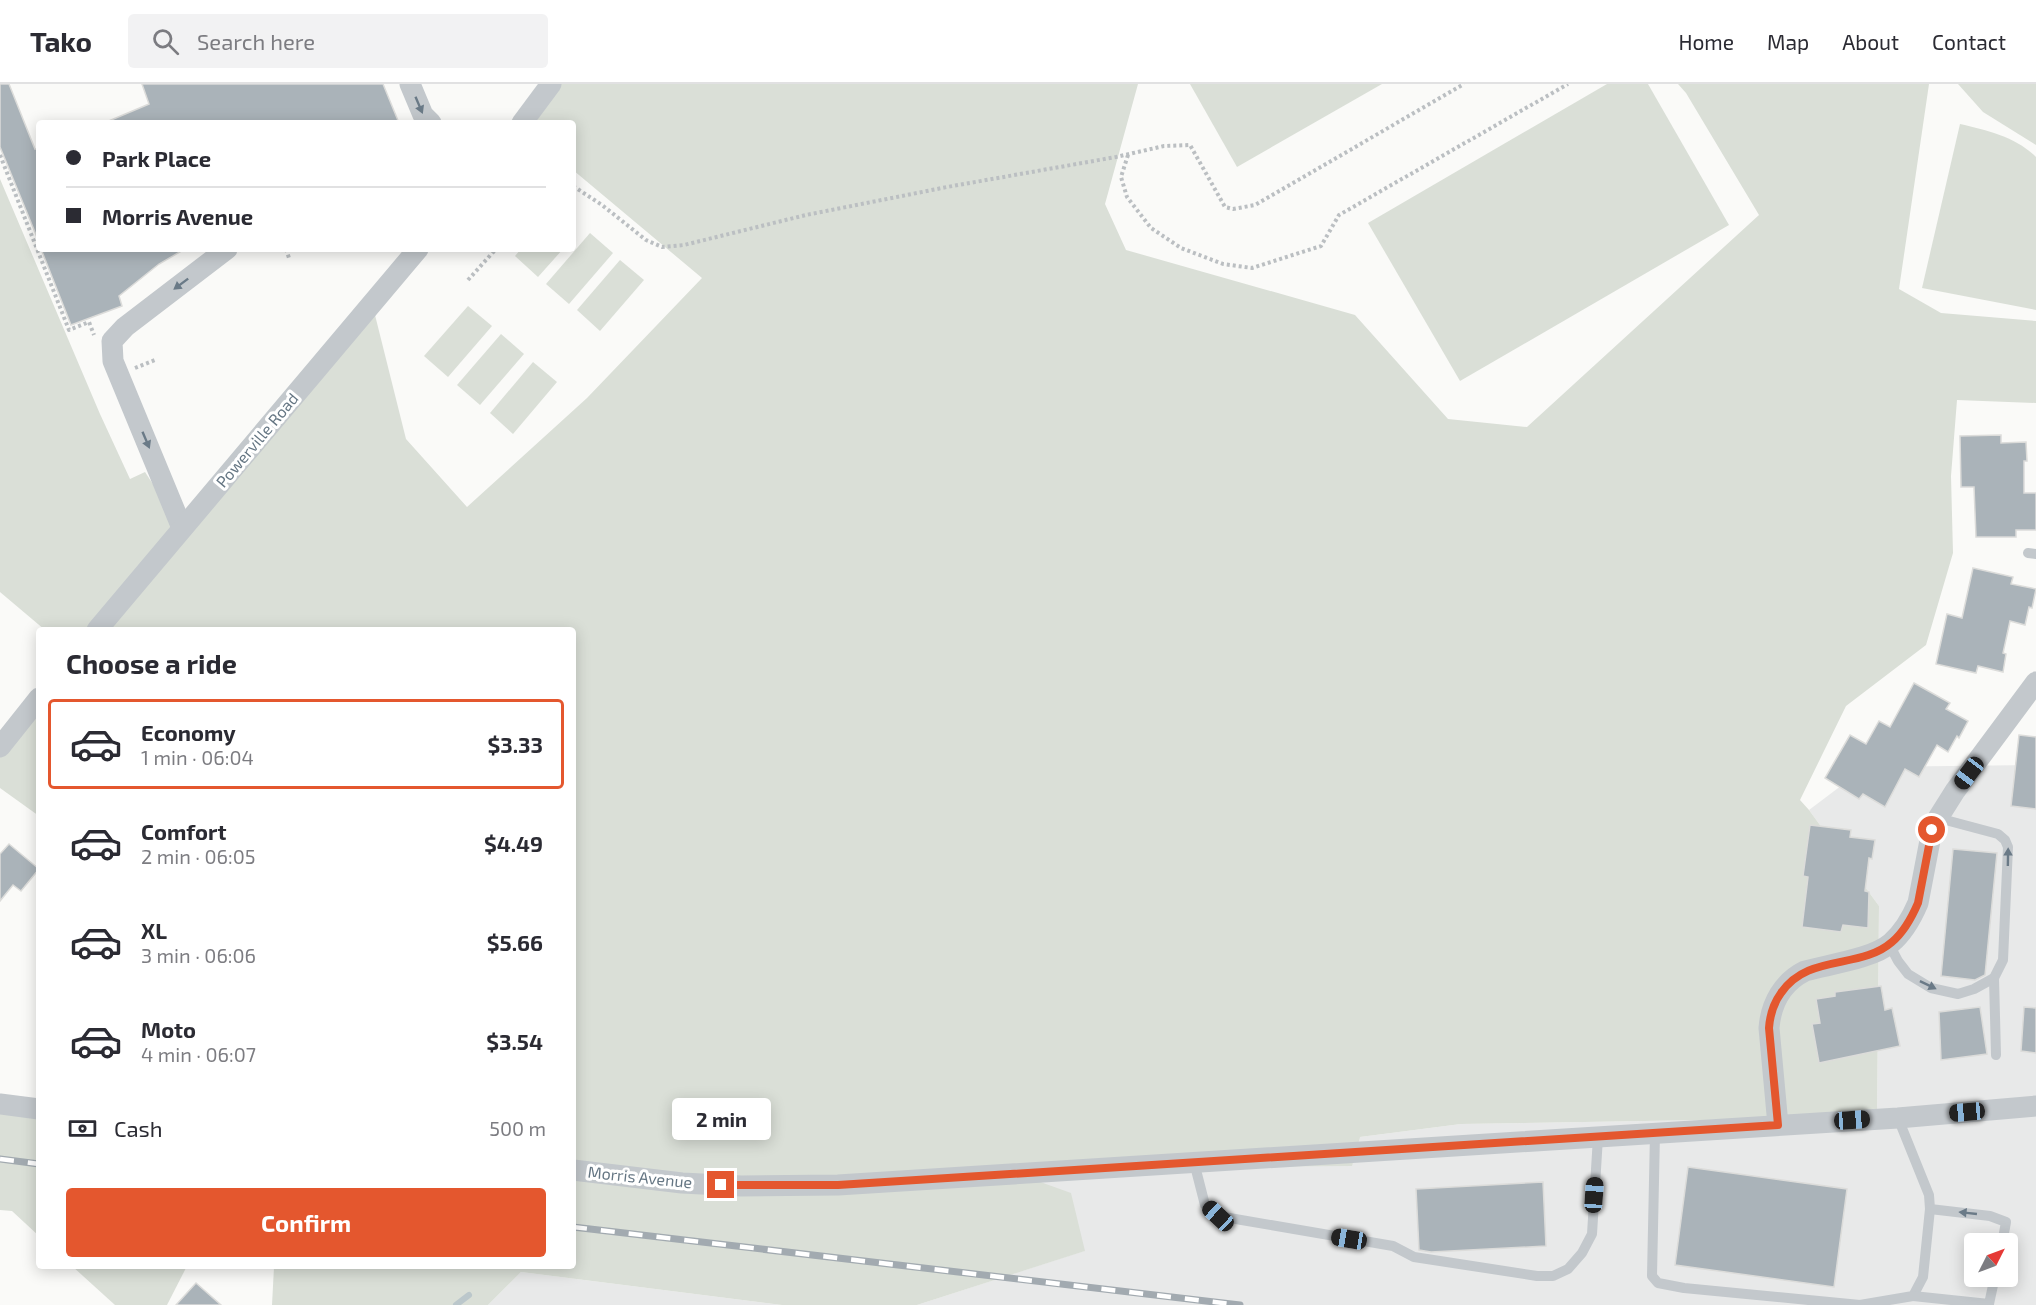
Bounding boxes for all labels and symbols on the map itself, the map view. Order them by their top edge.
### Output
one-way arrow [414,96,424,114]
one-way arrow [173,278,188,290]
street label: Powerville Road [212,389,302,491]
one-way arrow [141,431,151,449]
car [1951,753,1987,793]
route start [1918,816,1945,843]
one-way arrow [2003,847,2013,866]
one-way arrow [1919,979,1937,989]
callout: 2 min [672,1098,771,1140]
car [1948,1101,1986,1123]
car [1833,1110,1871,1130]
street label: Morris Avenue [587,1162,693,1191]
route end [707,1171,734,1198]
car [1584,1176,1604,1214]
car [1199,1197,1237,1235]
one-way arrow [1959,1208,1978,1218]
car [1330,1227,1368,1251]
north arrow [1964,1233,2018,1287]

